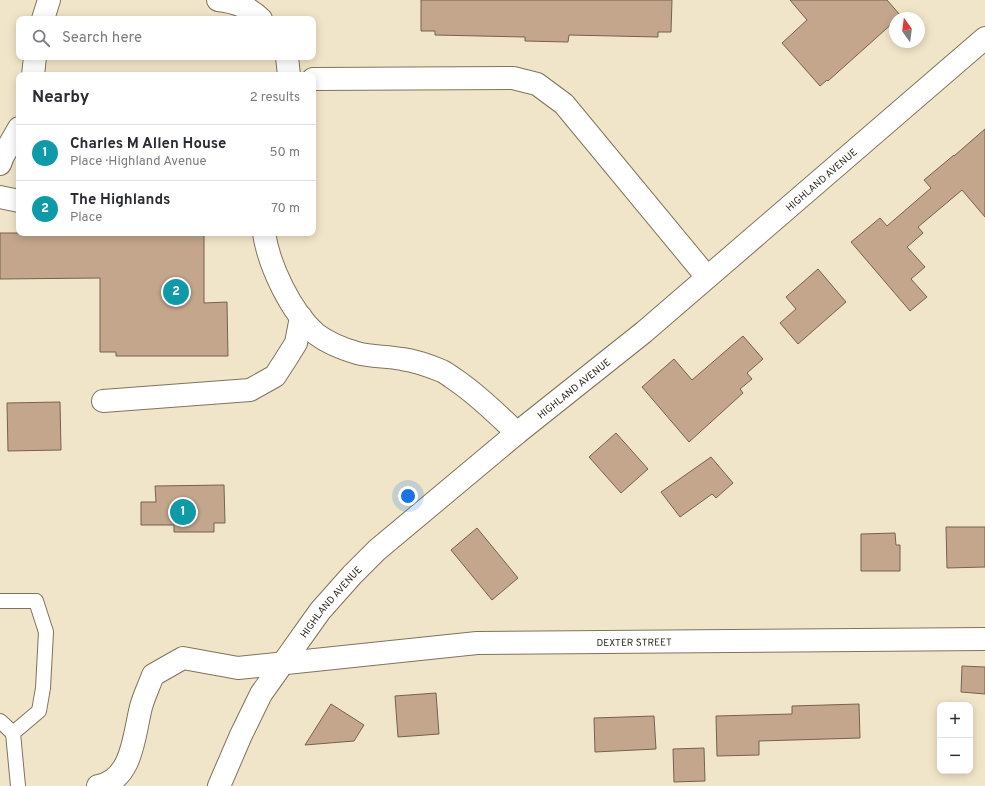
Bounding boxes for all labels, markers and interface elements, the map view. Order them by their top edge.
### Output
north arrow [889,12,925,48]
search box [16,16,316,60]
icon: search [30,27,52,49]
text: Search here [62,29,142,48]
text: Nearby [32,87,89,109]
text: 2 results [250,90,300,106]
text: Charles M Allen House [70,135,226,154]
text: 1 [42,145,48,161]
text: 50 m [270,145,300,161]
street label: HIGHLAND AVENUE [784,146,860,215]
text: Place · Highland Avenue [70,154,207,170]
text: The Highlands [70,191,171,210]
text: 2 [41,201,49,217]
text: 70 m [271,201,300,217]
text: Place [70,210,102,226]
pin: 2 [163,277,189,307]
street label: HIGHLAND AVENUE [535,356,614,422]
your location [398,486,418,506]
pin: 1 [170,497,196,527]
street label: HIGHLAND AVENUE [298,564,365,641]
street label: DEXTER STREET [596,636,672,650]
map controls [937,702,973,774]
button: + [937,702,973,738]
button: − [937,738,973,774]

